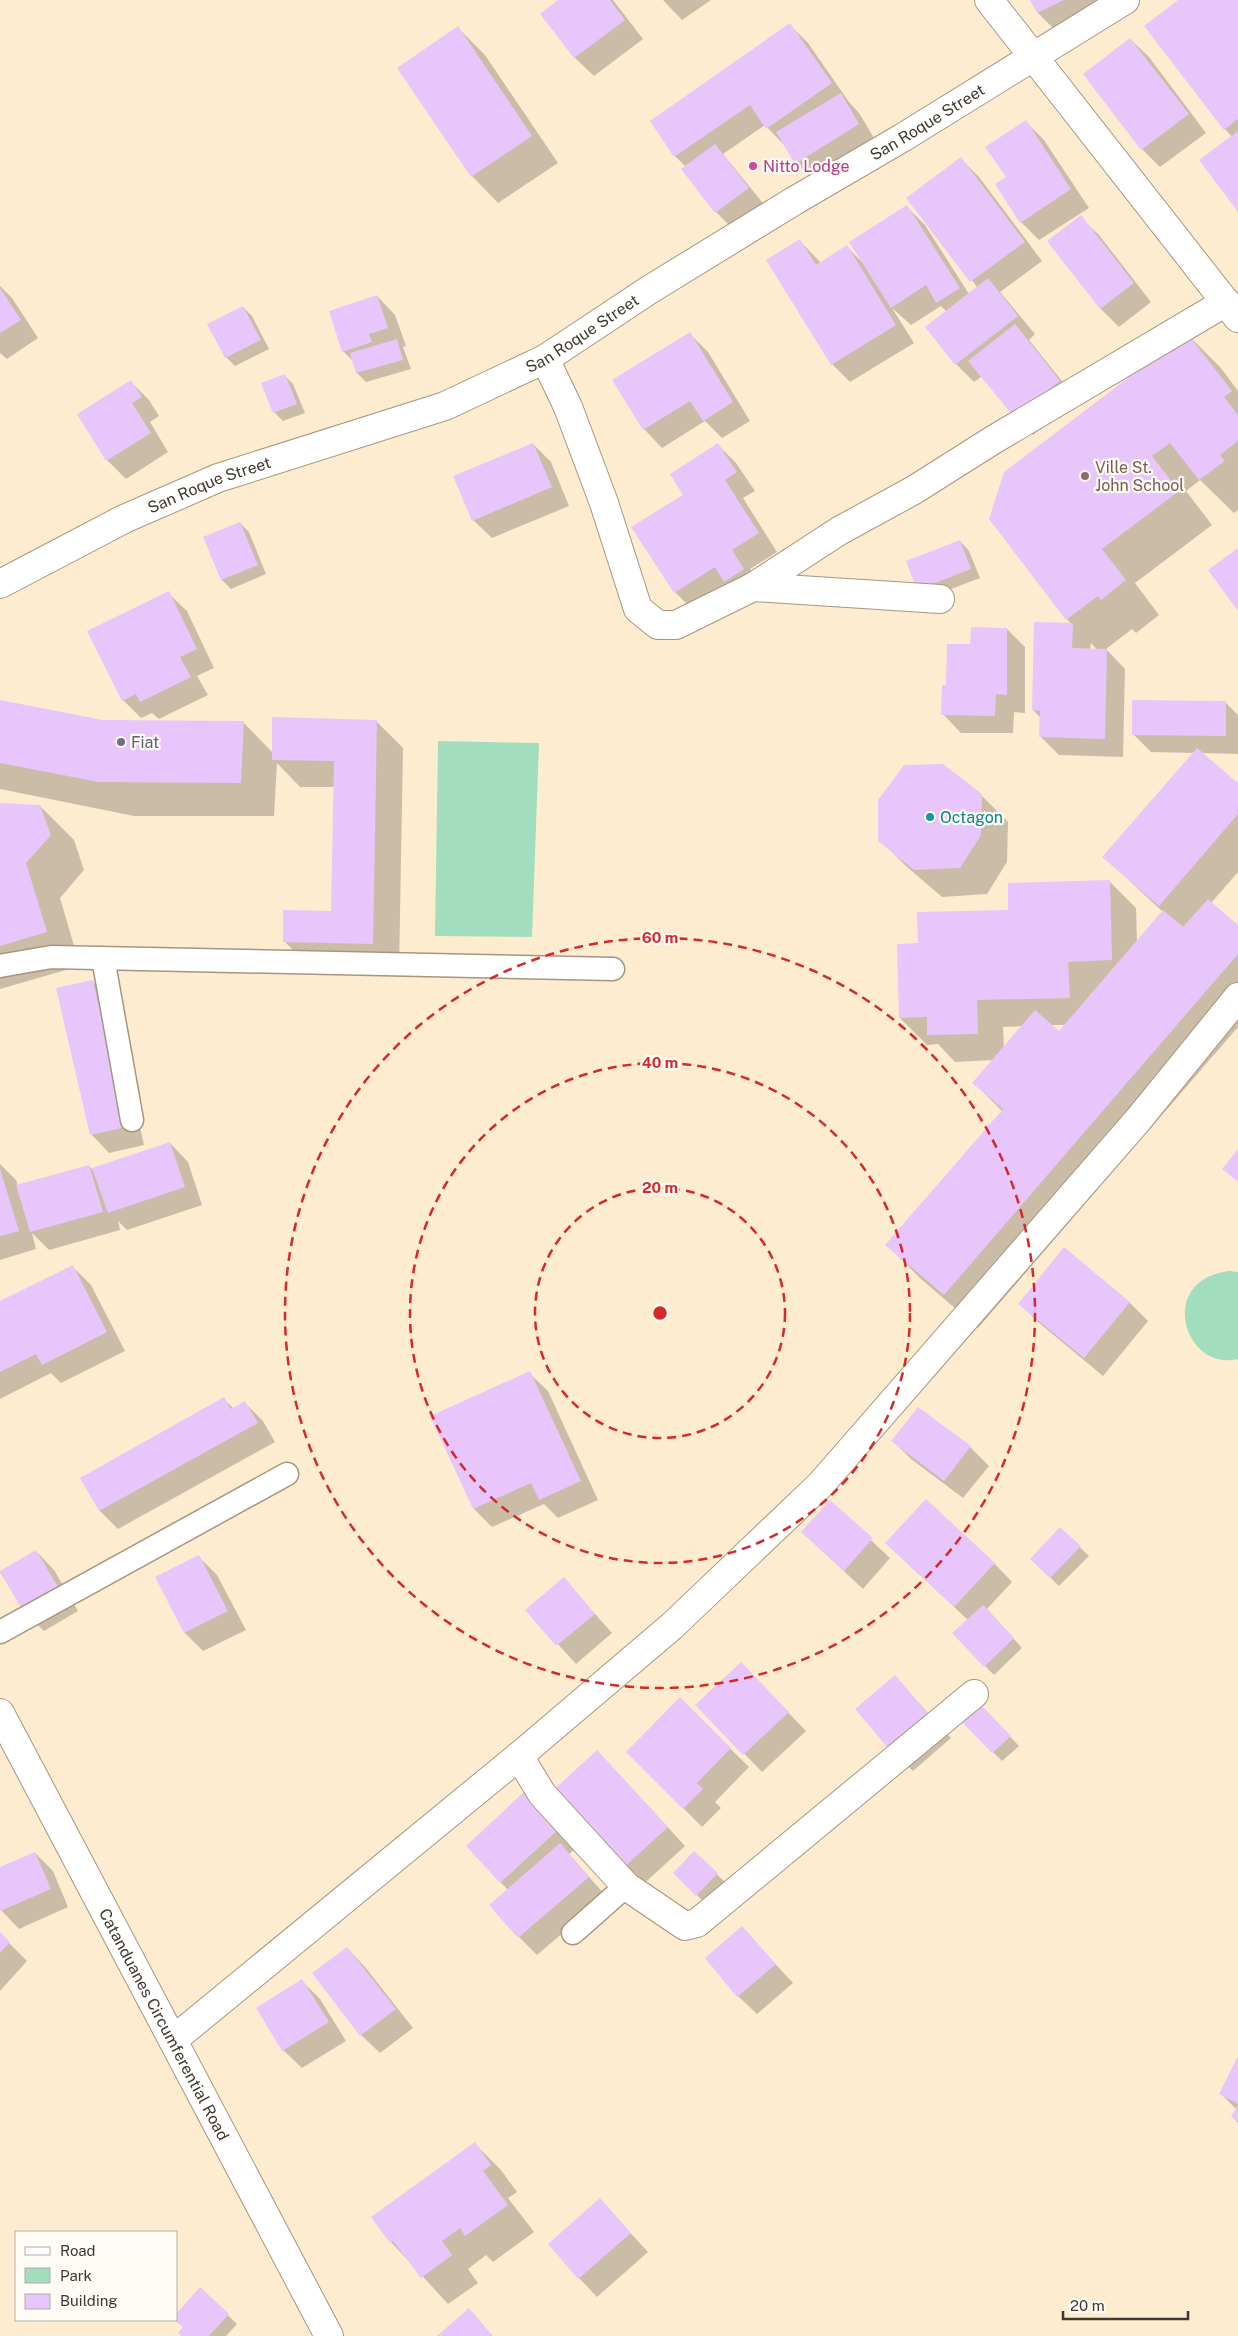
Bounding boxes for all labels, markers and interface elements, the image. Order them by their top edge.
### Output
street label: San Roque Street [867,80,988,165]
place label: Nitto Lodge [763,157,850,176]
marker: Nitto Lodge [747,160,759,172]
street label: San Roque Street [523,291,642,377]
street label: San Roque Street [145,453,273,518]
place label: Ville St. John School [1095,458,1184,495]
marker: Ville St. John School [1079,470,1091,482]
place label: Fiat [131,733,159,752]
marker: Fiat [115,736,127,748]
place label: Octagon [940,808,1003,827]
marker: Octagon [924,811,936,823]
text: 60 m [642,929,678,946]
text: 40 m [642,1054,678,1071]
text: 20 m [642,1179,678,1196]
centre of rings [651,1304,669,1322]
street label: Catanduanes Circumferential Road [95,1905,233,2144]
legend [15,2231,178,2321]
text: Road [60,2242,96,2259]
text: Park [60,2267,92,2284]
scale bar [1063,2288,1188,2320]
text: Building [60,2292,118,2309]
text: 20 m [1070,2297,1105,2314]

